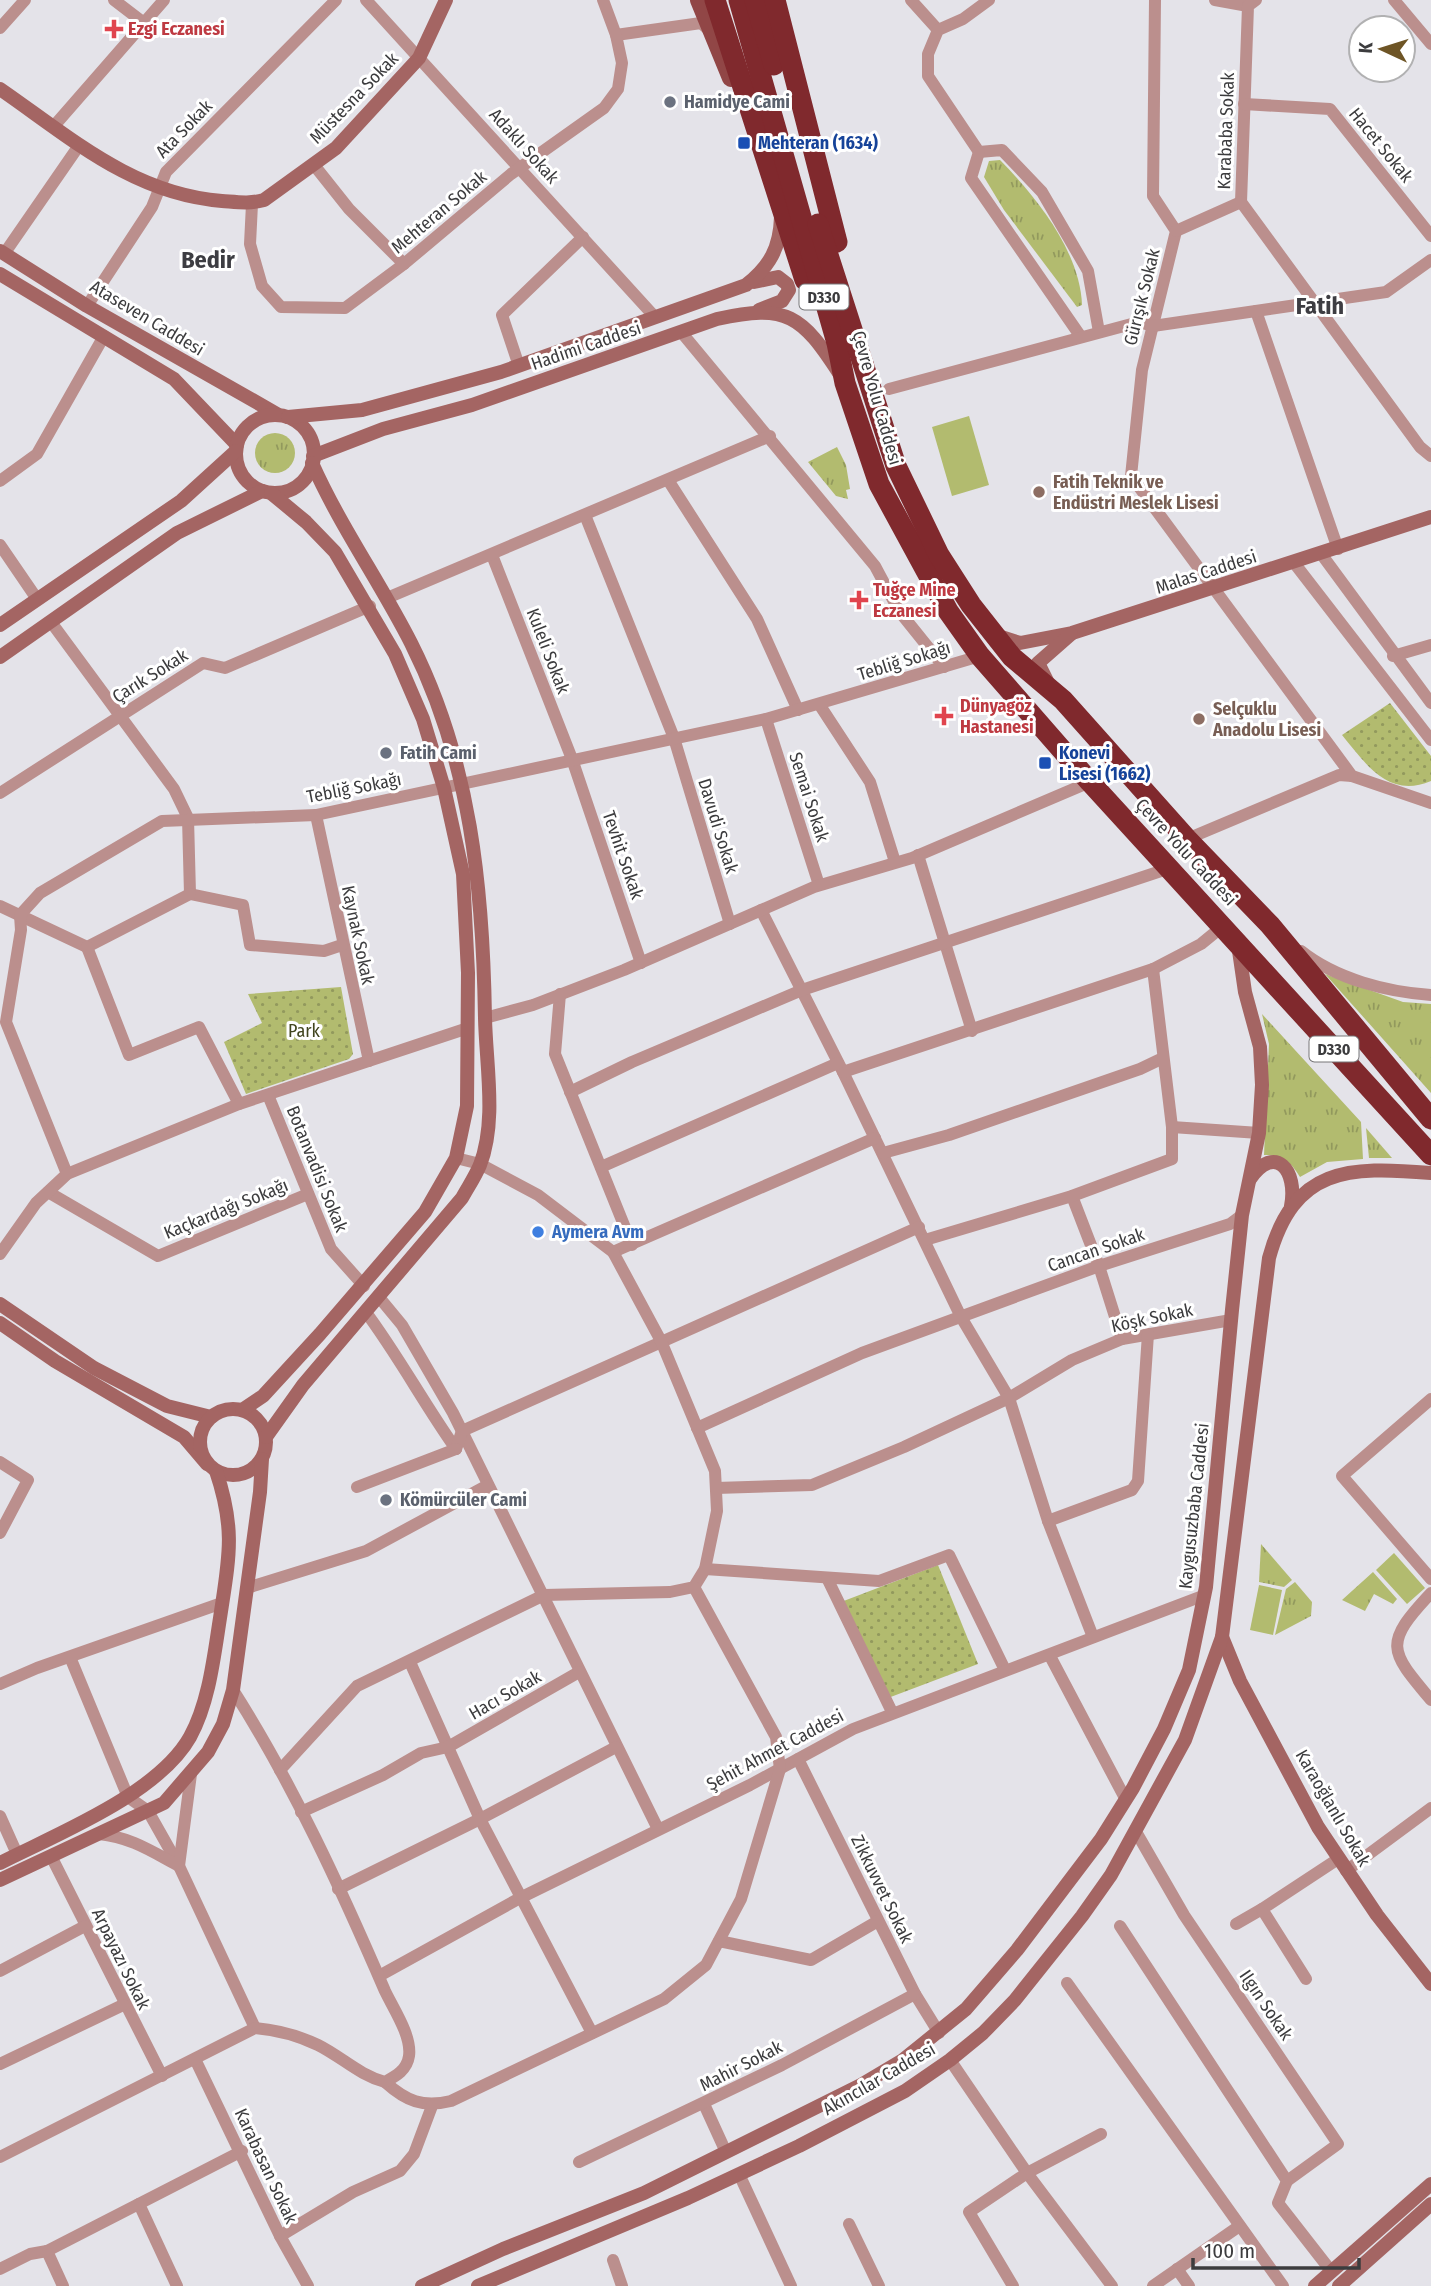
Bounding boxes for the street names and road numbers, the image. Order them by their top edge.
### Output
street label: Müstesna Sokak [305,47,403,148]
street label: Karababa Sokak [1213,71,1239,190]
street label: Ata Sokak [151,95,217,163]
street label: Hacet Sokak [1344,103,1418,187]
street label: Adaklı Sokak [485,104,564,189]
street label: Mehteran Sokak [387,165,492,258]
street label: Gürışık Sokak [1119,246,1165,348]
street label: Ataseven Caddesi [86,275,208,361]
road number: D330 [800,284,848,310]
street label: Hadimi Caddesi [528,317,644,375]
street label: Çevre Yolu Caddesi [847,328,907,468]
street label: Malas Caddesi [1153,545,1259,599]
street label: Kuleli Sokak [522,605,575,697]
street label: Tebliğ Sokağı [855,636,953,686]
street label: Çarık Sokak [108,644,192,708]
street label: Semai Sokak [784,749,834,845]
street label: Tebliğ Sokağı [305,768,403,808]
street label: Davudi Sokak [693,776,743,877]
street label: Çevre Yolu Caddesi [1131,794,1241,910]
street label: Tevhit Sokak [598,808,649,903]
street label: Kaynak Sokak [337,883,379,987]
road number: D330 [1310,1036,1358,1062]
street label: Botanvadisi Sokak [282,1103,353,1236]
street label: Kaçkardağı Sokağı [161,1174,291,1244]
street label: Cancan Sokak [1045,1223,1148,1277]
street label: Köşk Sokak [1109,1299,1195,1337]
street label: Kaygusuzbaba Caddesi [1174,1422,1214,1590]
street label: Hacı Sokak [465,1665,546,1725]
street label: Şehit Ahmet Caddesi [703,1705,847,1795]
street label: Karaoğlanlı Sokak [1291,1746,1376,1871]
street label: Zikkuvvet Sokak [846,1831,918,1947]
street label: Arpayazı Sokak [87,1905,155,2014]
street label: Ilgın Sokak [1235,1966,1298,2045]
street label: Mahir Sokak [696,2036,787,2096]
street label: Akıncılar Caddesi [819,2038,939,2120]
street label: Karabasan Sokak [230,2105,303,2228]

